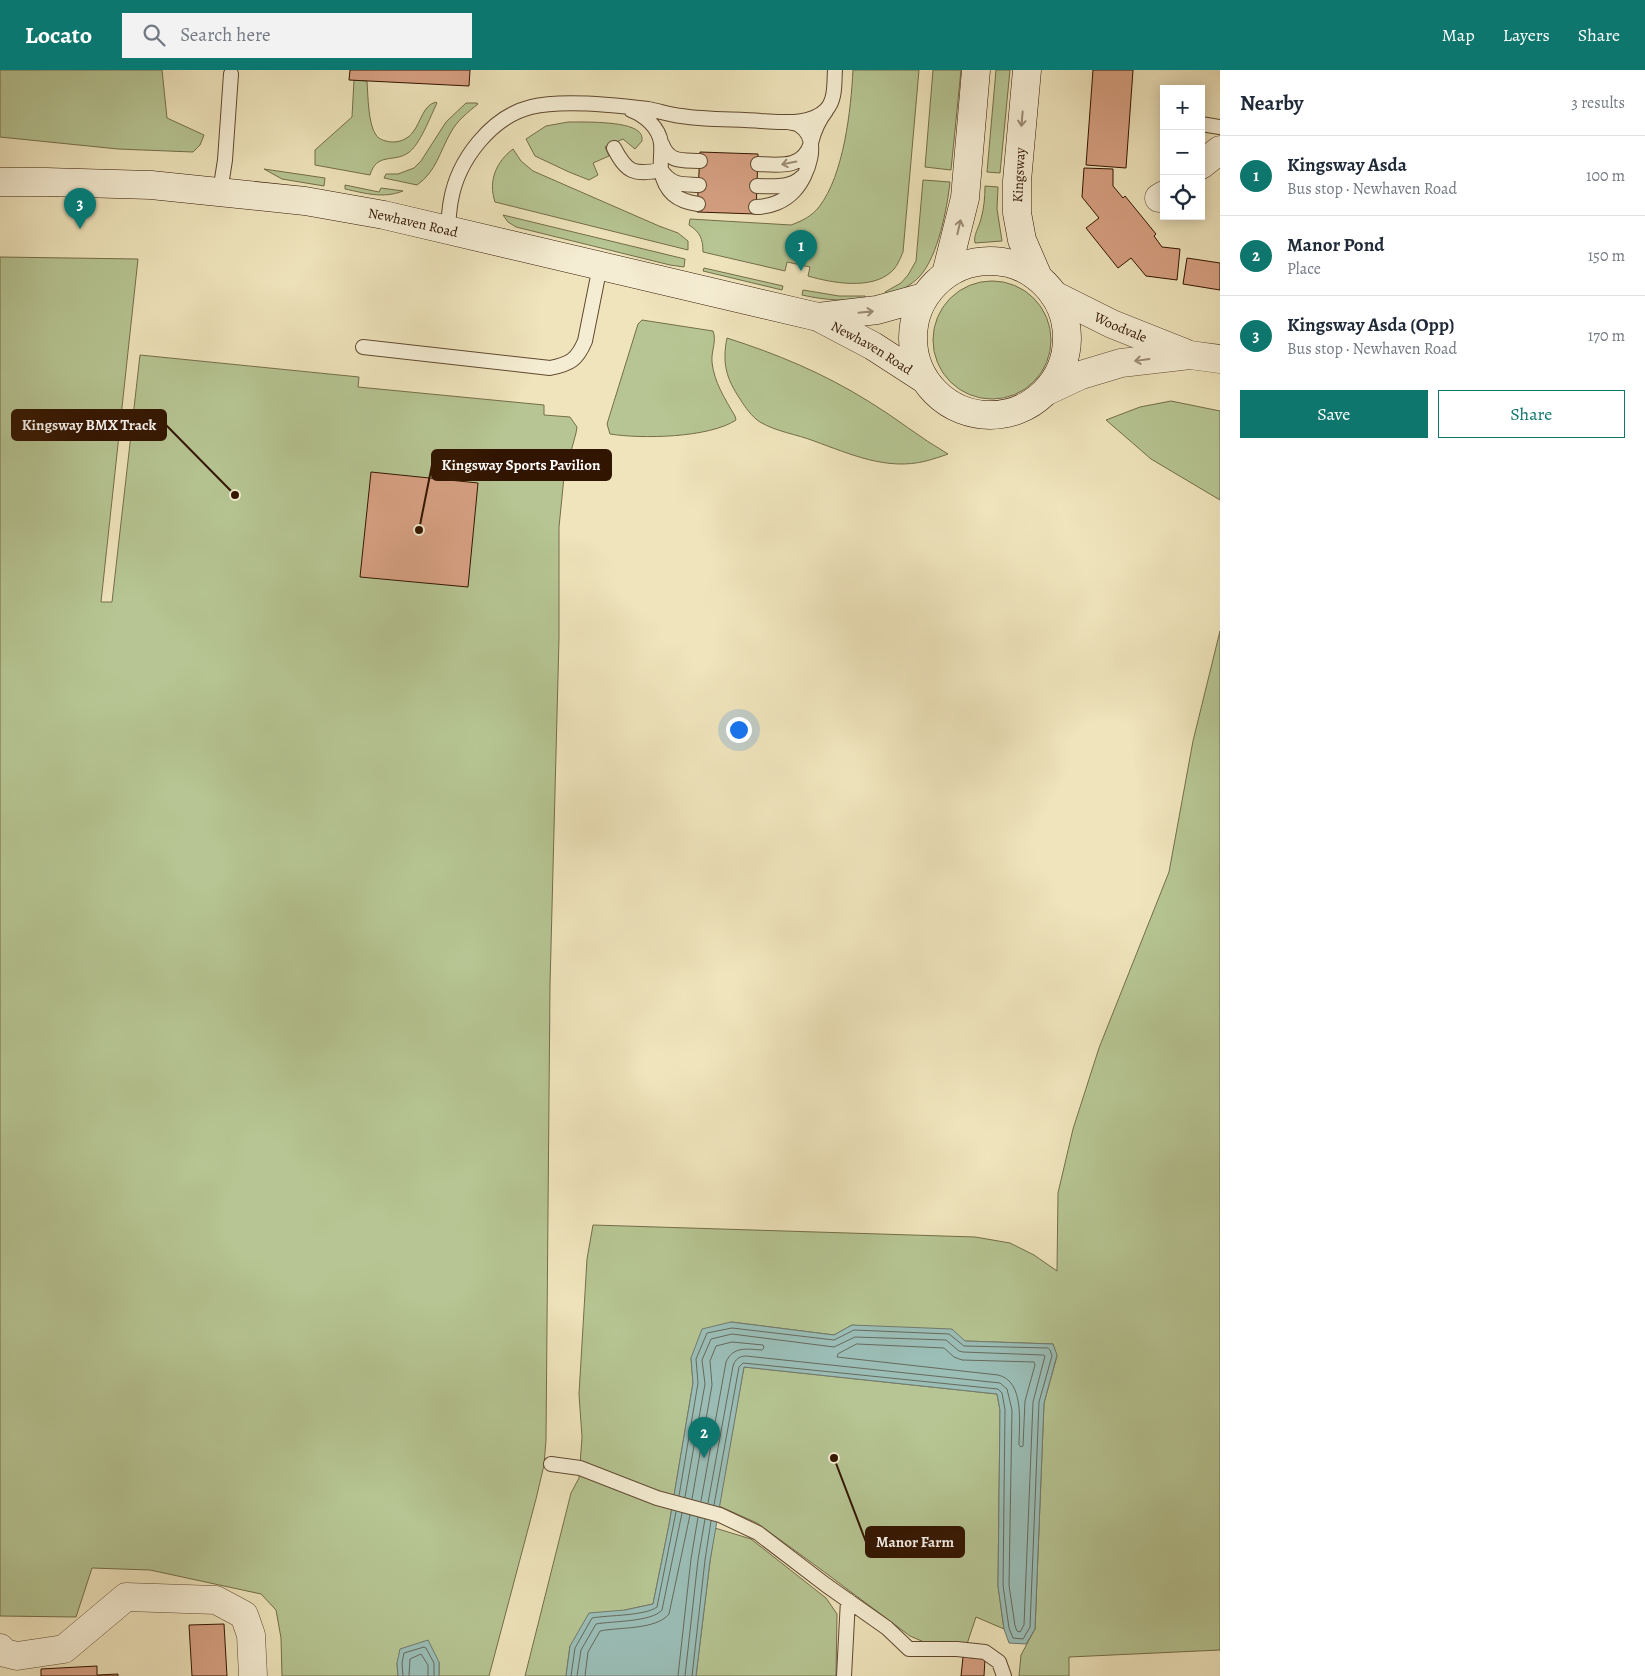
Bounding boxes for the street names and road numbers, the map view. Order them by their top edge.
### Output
street label: Kingsway [1008,146,1030,203]
street label: Newhaven Road [367,203,460,242]
street label: Woodvale [1090,307,1150,346]
street label: Newhaven Road [828,316,917,379]

